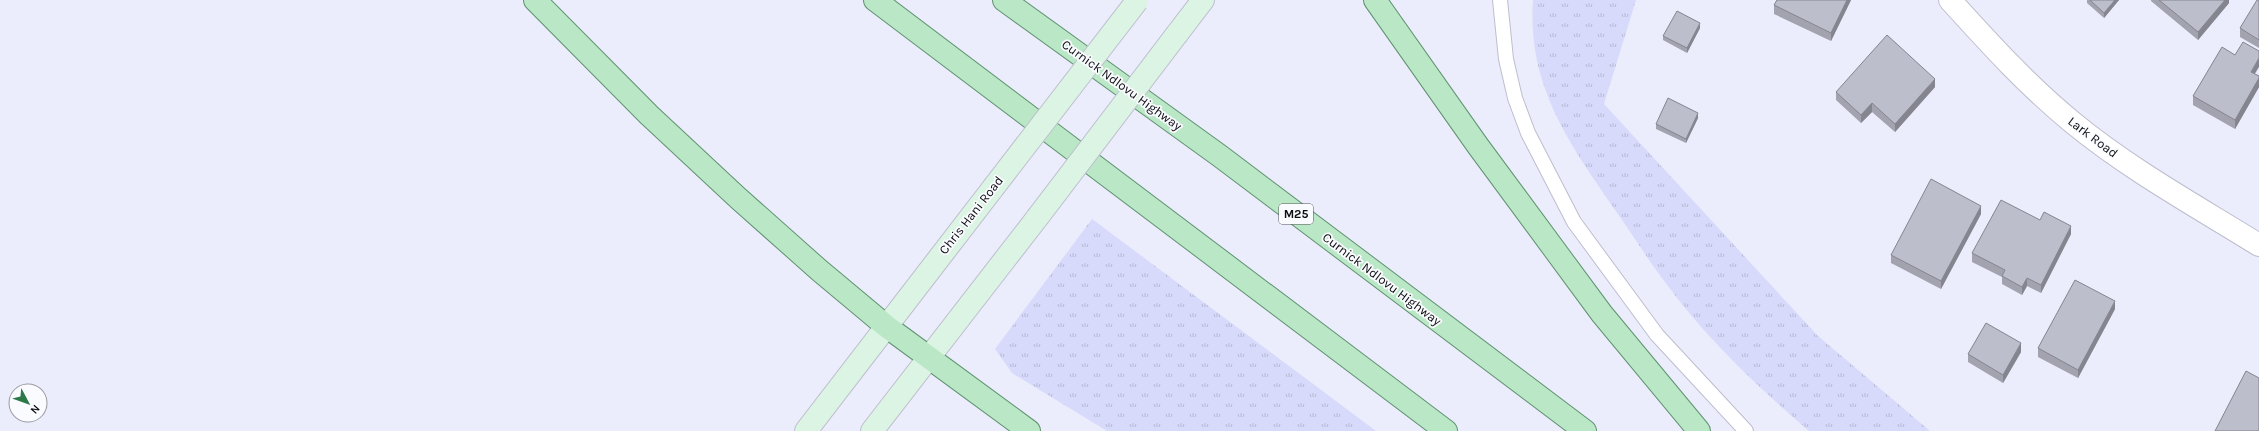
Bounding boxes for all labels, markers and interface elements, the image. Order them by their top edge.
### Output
street label: Curnick Ndlovu Highway [1059,36,1185,134]
street label: Lark Road [2065,113,2121,161]
street label: Chris Hani Road [936,173,1006,257]
road number: M25 [1279,204,1313,224]
street label: Curnick Ndlovu Highway [1320,230,1444,328]
north arrow [8,383,48,423]
text: N [28,402,43,416]

